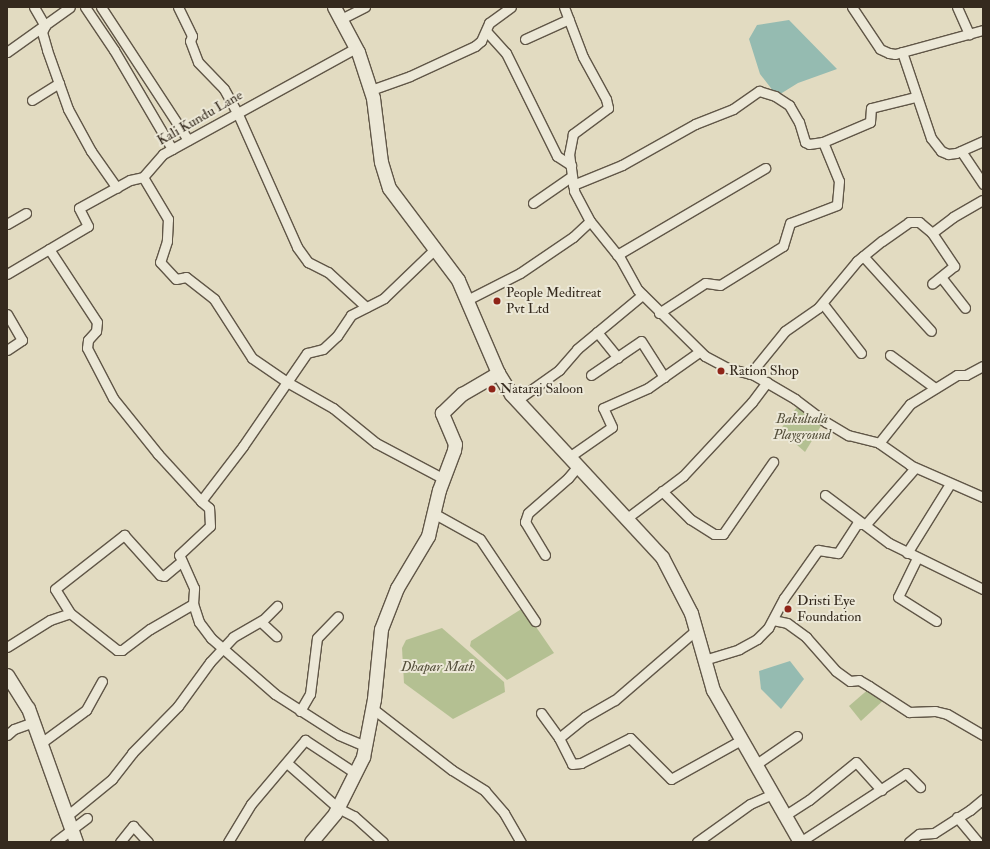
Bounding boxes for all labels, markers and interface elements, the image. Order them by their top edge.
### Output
street label: Kali Kundu Lane [154,87,246,149]
place label: People Meditreat Pvt Ltd [506,285,601,318]
marker: People Meditreat Pvt Ltd [491,295,503,307]
place label: Ration Shop [729,363,799,379]
marker: Ration Shop [716,366,726,376]
place label: Nataraj Saloon [500,381,583,397]
marker: Nataraj Saloon [487,384,497,394]
park label: Bakultala Playground [773,411,831,444]
place label: Dristi Eye Foundation [797,593,861,626]
marker: Dristi Eye Foundation [782,603,794,615]
park label: Dhapar Math [401,659,475,675]

